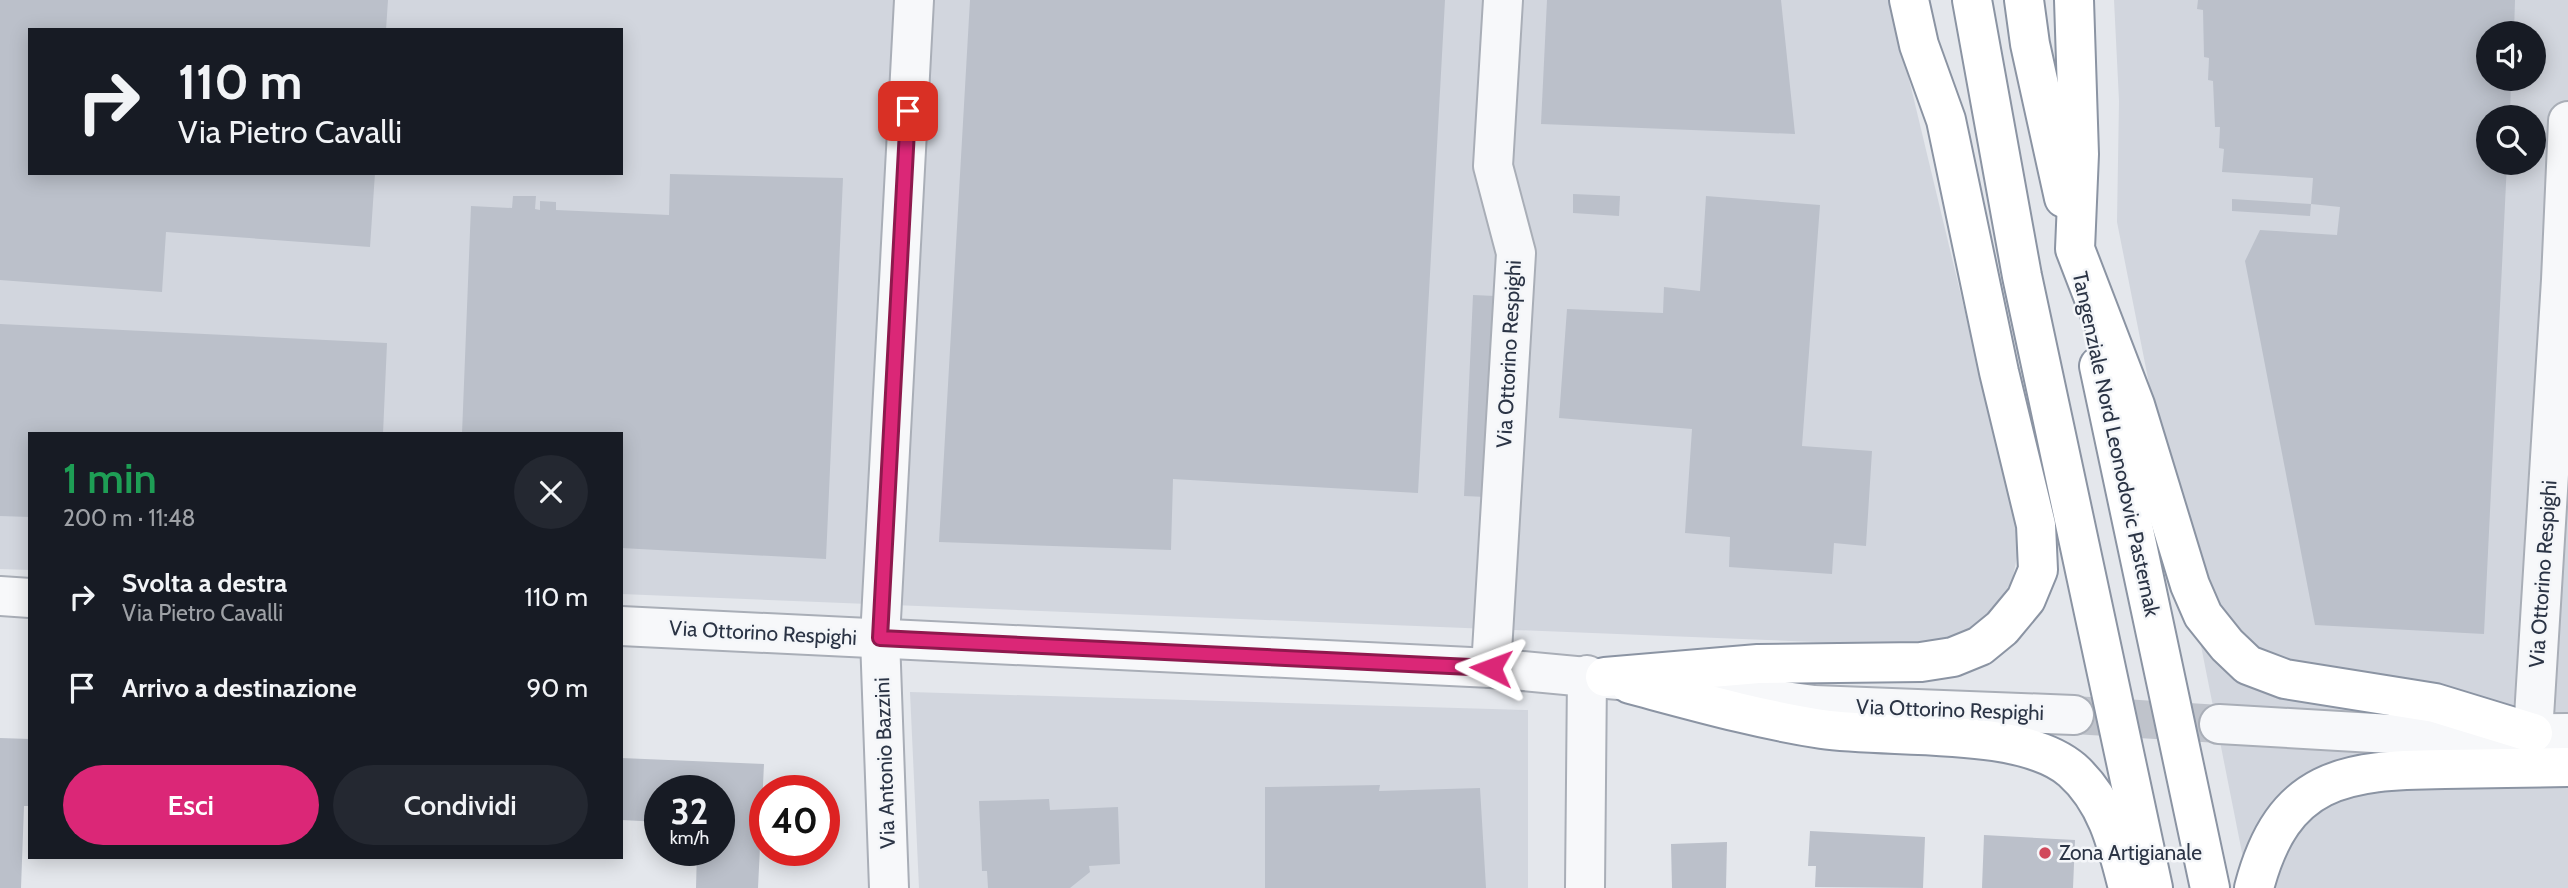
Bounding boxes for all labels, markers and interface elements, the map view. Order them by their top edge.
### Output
map controls [2476,21,2546,175]
button: sound [2476,21,2546,91]
text: 110 m [178,52,302,111]
icon: right [63,56,154,147]
pin [878,81,938,141]
icon: arrive [889,92,927,130]
button: search [2476,105,2546,175]
text: Via Pietro Cavalli [178,112,402,151]
street label: Via Ottorino Respighi [1491,259,1526,449]
street label: Tangenziale Nord Leonodovic Pasternak [2068,269,2165,619]
text: 1 min [63,452,157,504]
button: close [514,455,588,529]
street label: Via Ottorino Respighi [2523,479,2562,669]
text: 200 m · 11:48 [63,504,195,532]
text: Svolta a destra [122,567,287,599]
icon: right [63,578,101,616]
text: 110 m [524,581,588,613]
text: Via Pietro Cavalli [122,599,283,627]
street label: Via Ottorino Respighi [668,615,858,650]
position arrow [1454,631,1528,705]
icon: arrive [63,669,101,707]
text: Arrivo a destinazione [122,672,357,704]
text: 90 m [526,672,588,704]
street label: Via Antonio Bazzini [869,677,900,849]
street label: Via Ottorino Respighi [1856,694,2044,725]
button: Esci [63,765,319,845]
button: Condividi [333,765,588,845]
speed limit sign: 40 [749,775,840,866]
text: 32 [671,790,708,833]
text: km/h [670,827,709,849]
place label: Zona Artigianale [2059,840,2202,865]
marker: Zona Artigianale [2037,845,2053,861]

